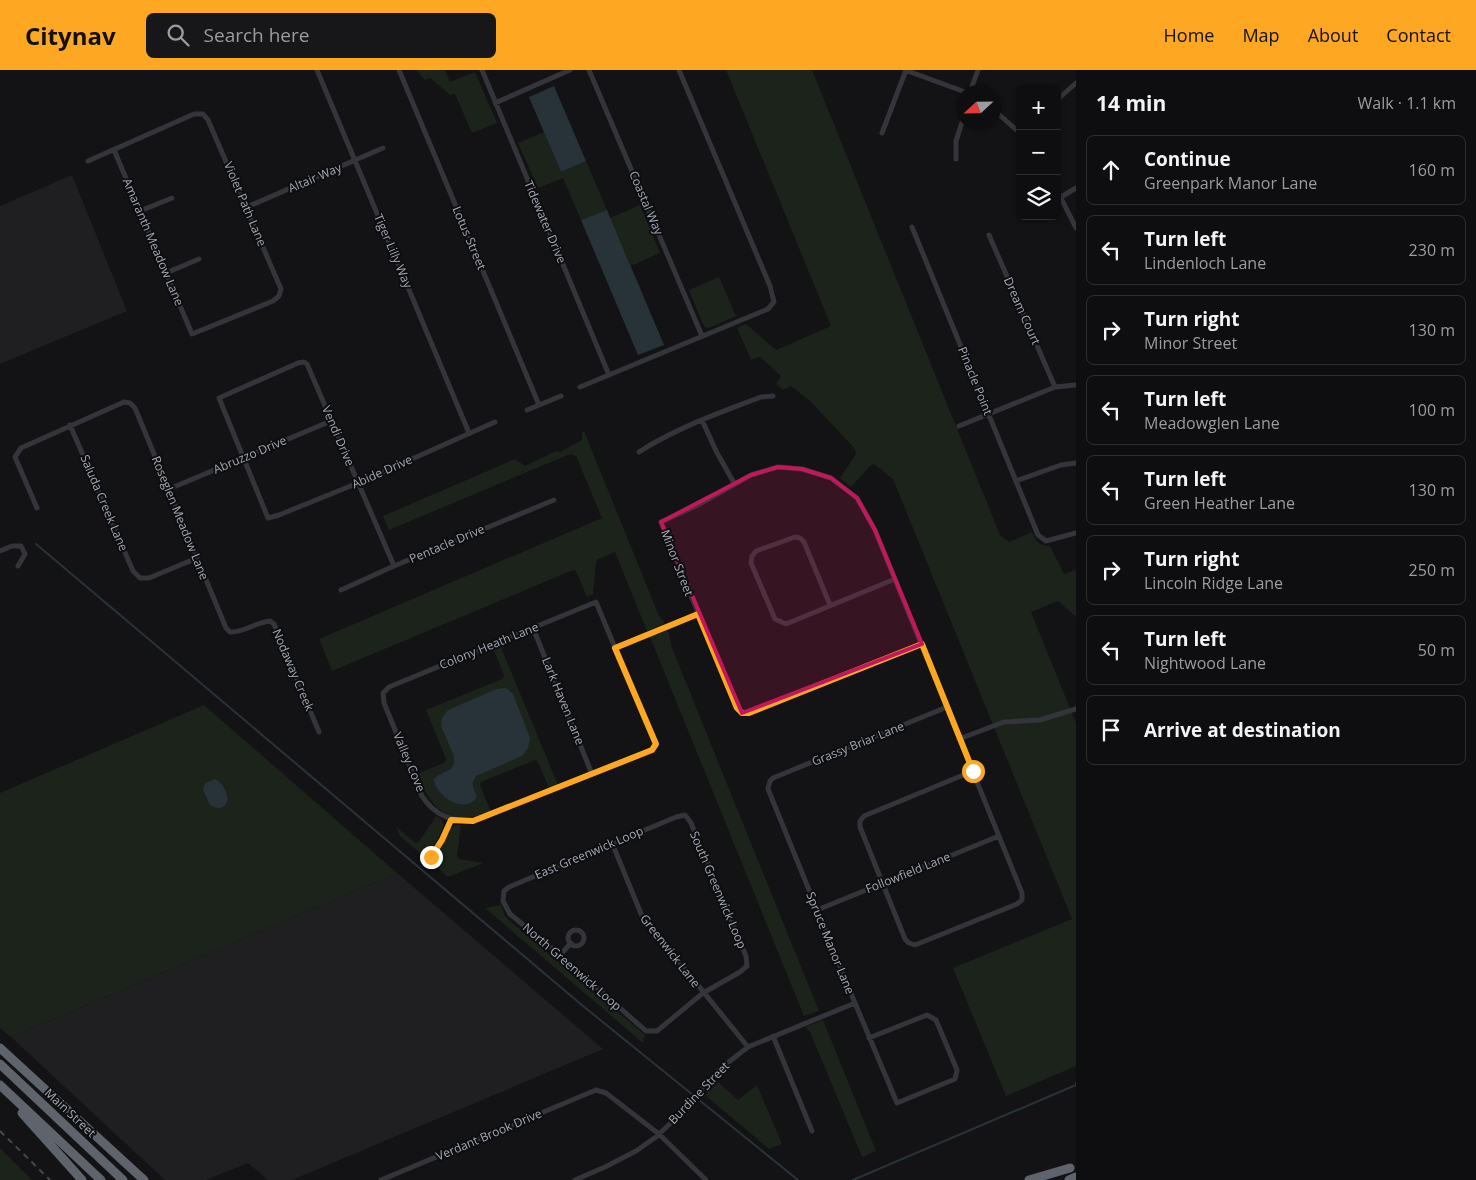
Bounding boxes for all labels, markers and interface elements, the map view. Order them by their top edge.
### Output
search box [146,13,496,58]
text: Citynav [25,19,116,52]
icon: search [164,21,192,49]
text: Search here [204,22,309,48]
text: Home [1164,23,1214,47]
text: Map [1242,23,1280,47]
text: About [1308,23,1358,47]
text: Contact [1386,23,1451,47]
north arrow [956,85,1001,130]
map controls [1016,85,1061,220]
button: + [1016,85,1061,130]
text: 14 min [1096,89,1166,117]
text: Walk · 1.1 km [1358,92,1456,114]
button: − [1016,130,1061,175]
text: Continue [1144,146,1231,172]
icon: ahead [1097,156,1125,184]
street label: Altair Way [286,158,345,196]
street label: Violet Path Lane [220,159,271,249]
text: 160 m [1409,159,1455,181]
street label: Coastal Way [625,168,668,238]
text: Greenpark Manor Lane [1144,172,1317,194]
street label: Amaranth Meadow Lane [119,175,188,309]
button: layers [1016,175,1061,220]
street label: Tidewater Drive [520,178,571,266]
street label: Lotus Street [448,203,490,272]
street label: Tiger Lilly Way [370,211,417,291]
text: Turn left [1144,226,1226,252]
icon: left [1097,236,1125,264]
text: 230 m [1409,239,1455,261]
text: Lindenloch Lane [1144,252,1266,274]
street label: Dream Court [1000,274,1045,347]
text: Turn right [1144,306,1239,332]
icon: right [1097,316,1125,344]
text: 130 m [1409,319,1455,341]
text: Minor Street [1144,332,1237,354]
street label: Pinacle Point [954,344,997,417]
text: Turn left [1144,386,1226,412]
icon: left [1097,396,1125,424]
text: 100 m [1409,399,1455,421]
street label: Vendi Drive [318,403,359,469]
text: Meadowglen Lane [1144,412,1280,434]
street label: Abruzzo Drive [211,431,289,478]
street label: Abide Drive [349,451,415,492]
street label: Saluda Creek Lane [76,452,133,554]
street label: Roseglen Meadow Lane [148,453,213,582]
text: Turn left [1144,466,1226,492]
icon: left [1097,476,1125,504]
text: 130 m [1409,479,1455,501]
text: Green Heather Lane [1144,492,1295,514]
street label: Pentacle Drive [407,520,487,567]
street label: Minor Street [657,527,698,599]
text: Turn right [1144,546,1239,572]
icon: right [1097,556,1125,584]
text: 250 m [1409,559,1455,581]
text: Lincoln Ridge Lane [1144,572,1283,594]
street label: Colony Heath Lane [437,618,541,673]
street label: Nodaway Creek [269,626,319,714]
text: Turn left [1144,626,1226,652]
icon: left [1097,636,1125,664]
text: 50 m [1418,639,1455,661]
text: Nightwood Lane [1144,652,1266,674]
street label: Lark Haven Lane [538,655,589,747]
icon: arrive [1097,716,1125,744]
street label: Grassy Briar Lane [809,717,907,770]
text: Arrive at destination [1144,717,1341,743]
street label: Valley Cove [389,729,430,794]
route start [962,760,985,783]
street label: East Greenwick Loop [532,822,646,883]
street label: South Greenwick Loop [686,829,751,951]
route end [420,846,443,869]
street label: Followfield Lane [863,848,953,897]
street label: Spruce Manor Lane [802,889,859,997]
street label: Greenwick Lane [636,910,705,991]
street label: North Greenwick Loop [519,919,625,1014]
street label: Burdine Street [664,1058,733,1128]
street label: Main Street [41,1084,100,1141]
street label: Verdant Brook Drive [433,1104,545,1165]

